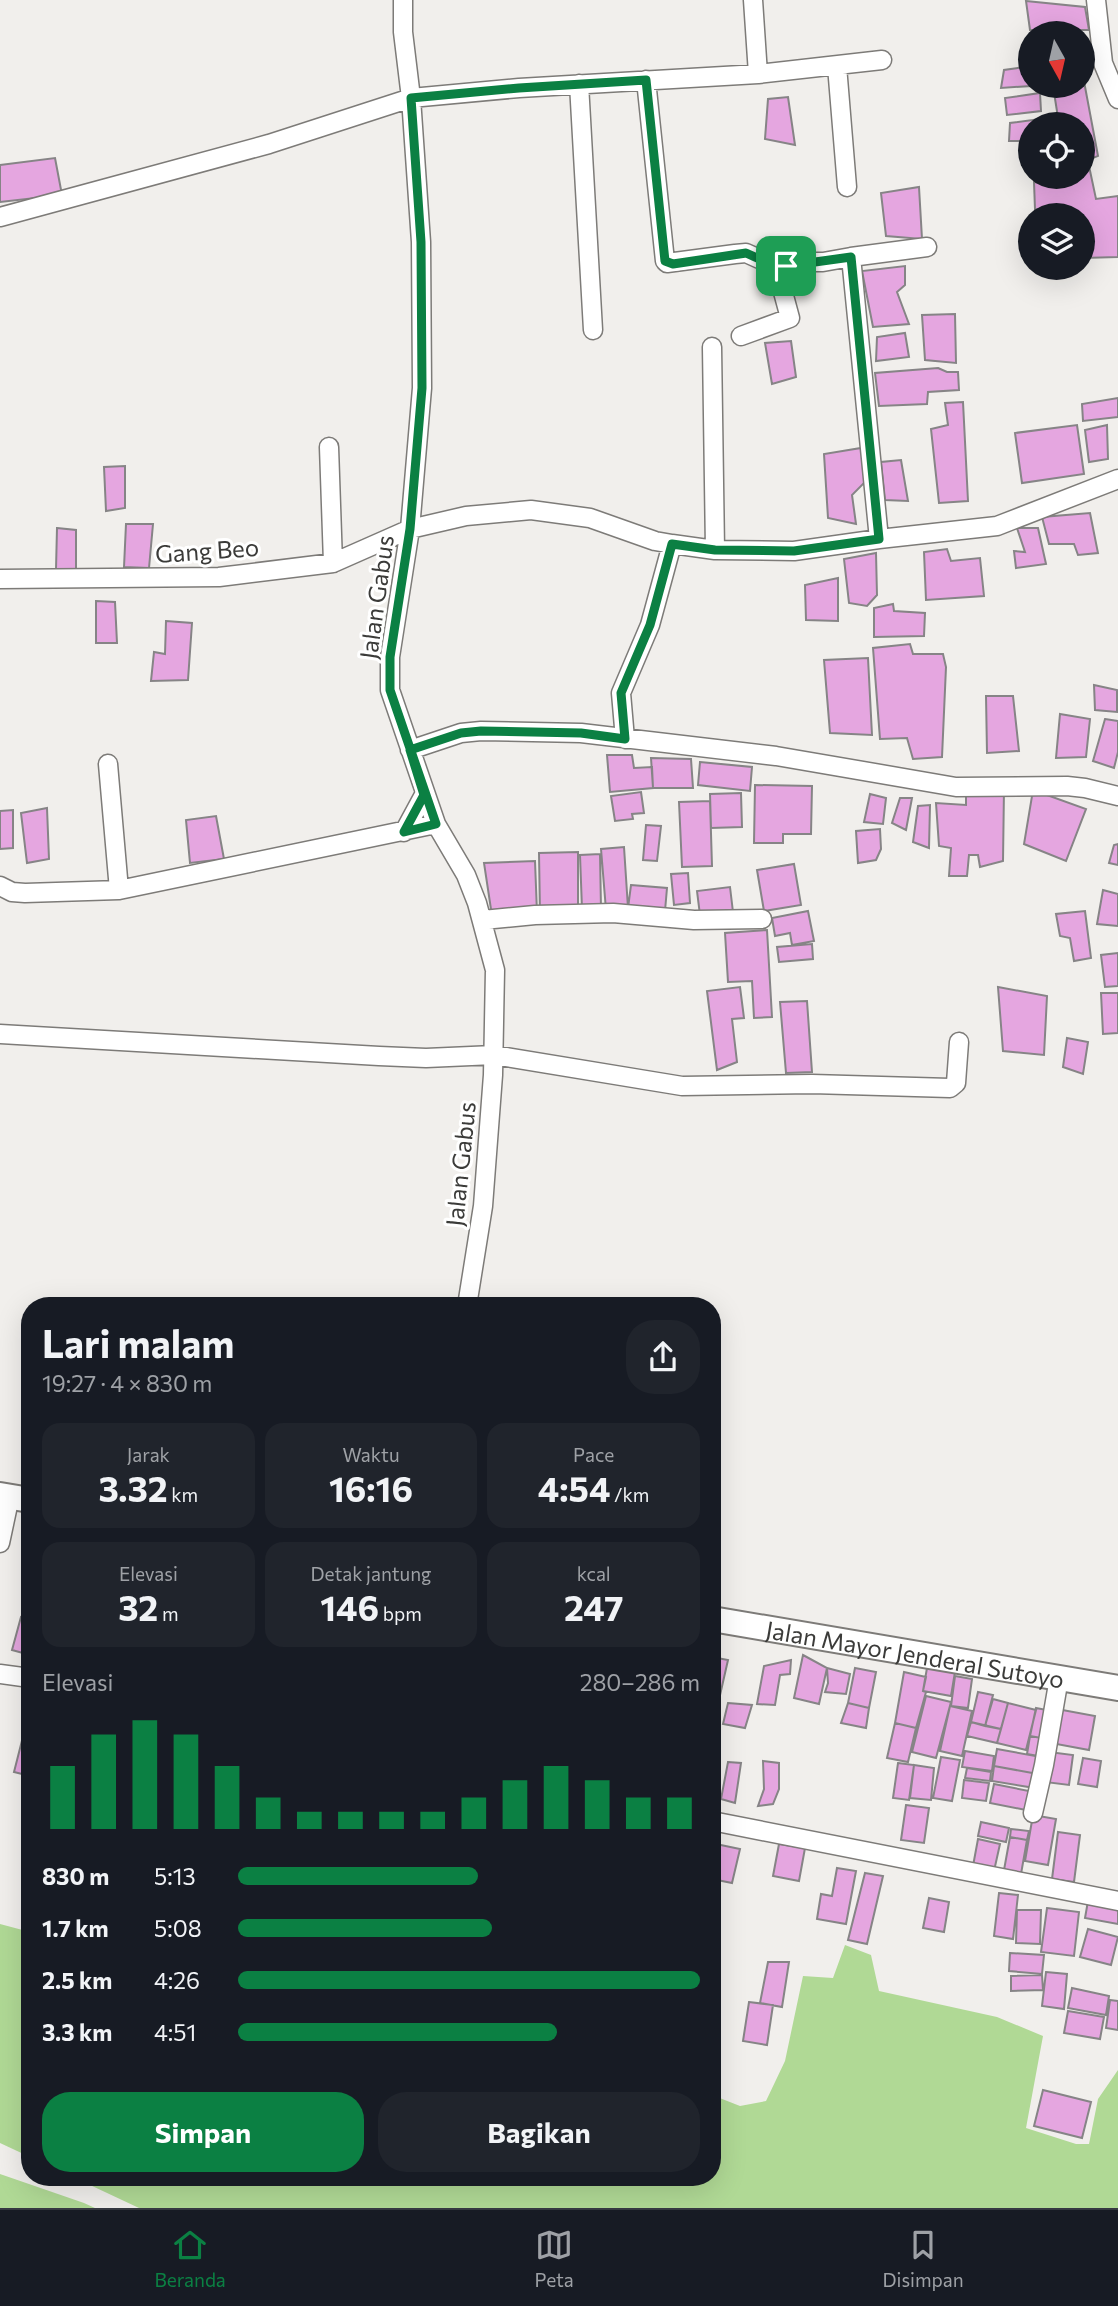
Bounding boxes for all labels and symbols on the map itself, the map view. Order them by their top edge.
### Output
north arrow [1018,21,1096,98]
pin [756,236,816,296]
street label: Gang Beo [154,532,260,568]
street label: Jalan Gabus [353,533,399,661]
street label: Jalan Gabus [439,1100,481,1228]
street label: Jalan Mayor Jenderal Sutoyo [764,1614,1066,1693]

